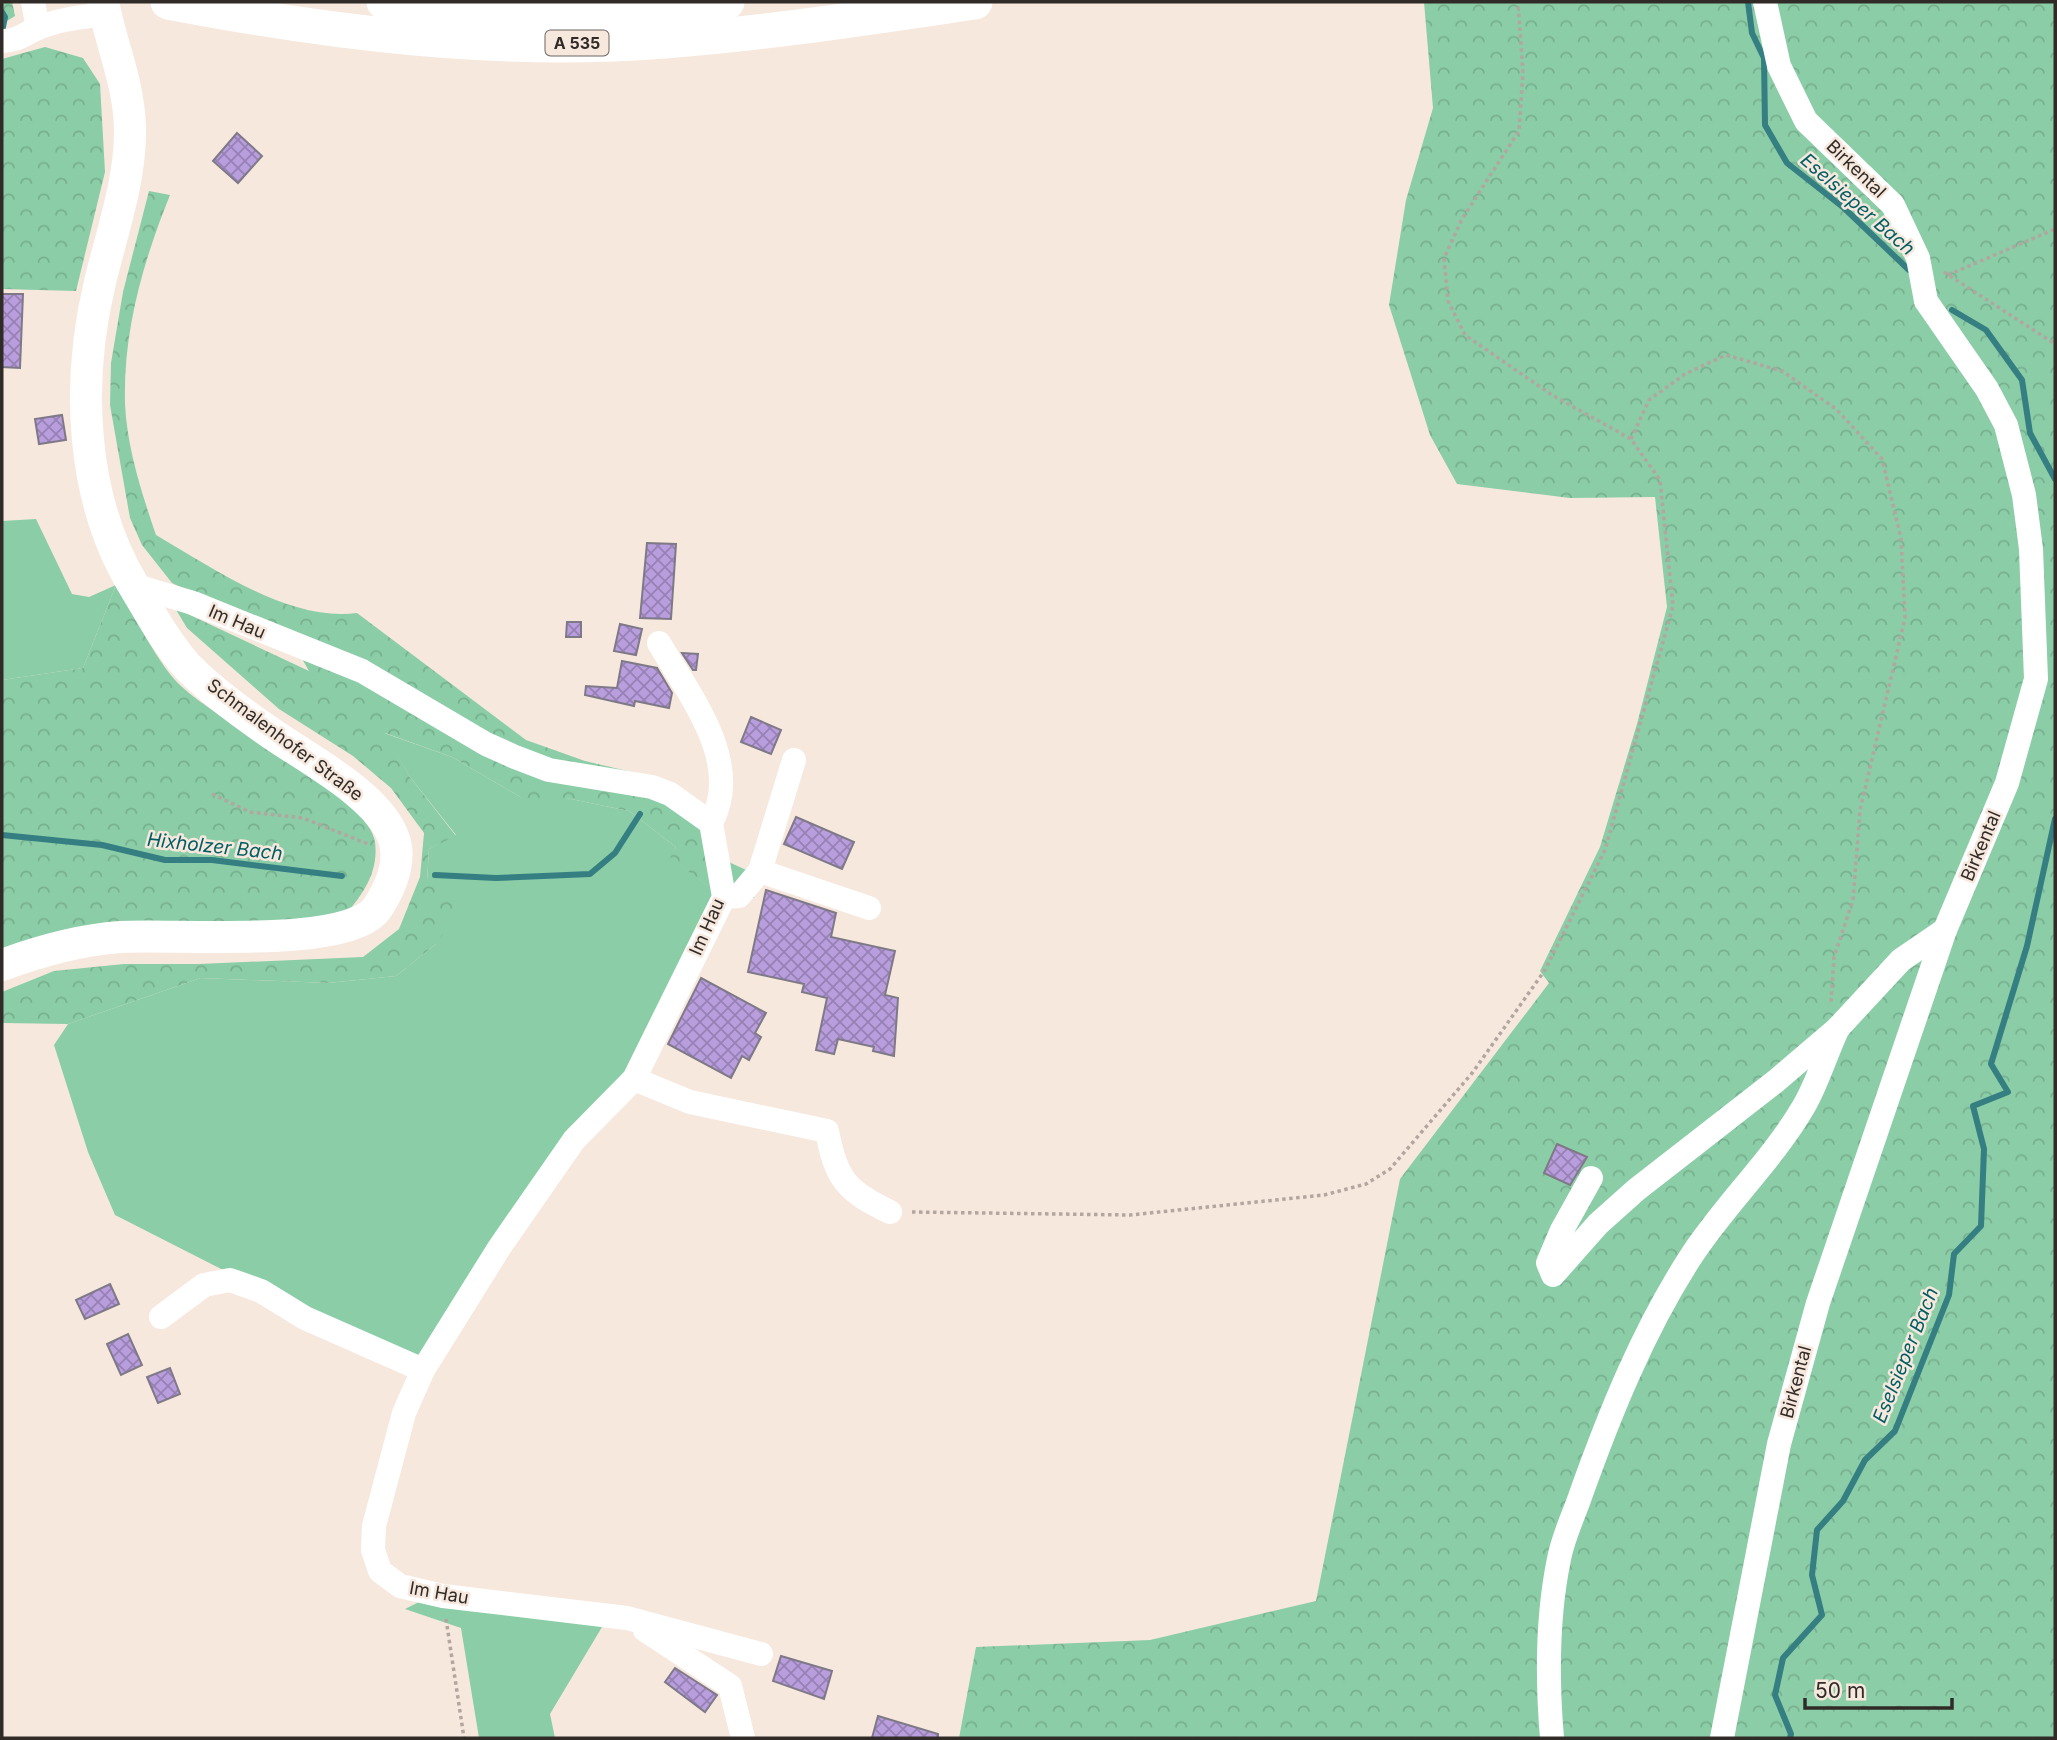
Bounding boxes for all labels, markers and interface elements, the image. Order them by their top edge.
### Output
road number: A 535 [546,31,608,56]
street label: Birkental [1822,135,1890,202]
water label: Eselsieper Bach [1796,149,1919,260]
street label: Im Hau [206,600,269,643]
street label: Schmalenhofer Straße [203,674,367,805]
street label: Birkental [1956,808,2005,884]
water label: Hixholzer Bach [146,828,284,865]
street label: Im Hau [685,895,728,958]
water label: Eselsieper Bach [1868,1284,1943,1426]
street label: Birkental [1776,1343,1815,1420]
street label: Im Hau [408,1577,470,1608]
scale bar [1805,1666,1952,1710]
text: 50 m [1815,1678,1865,1703]

